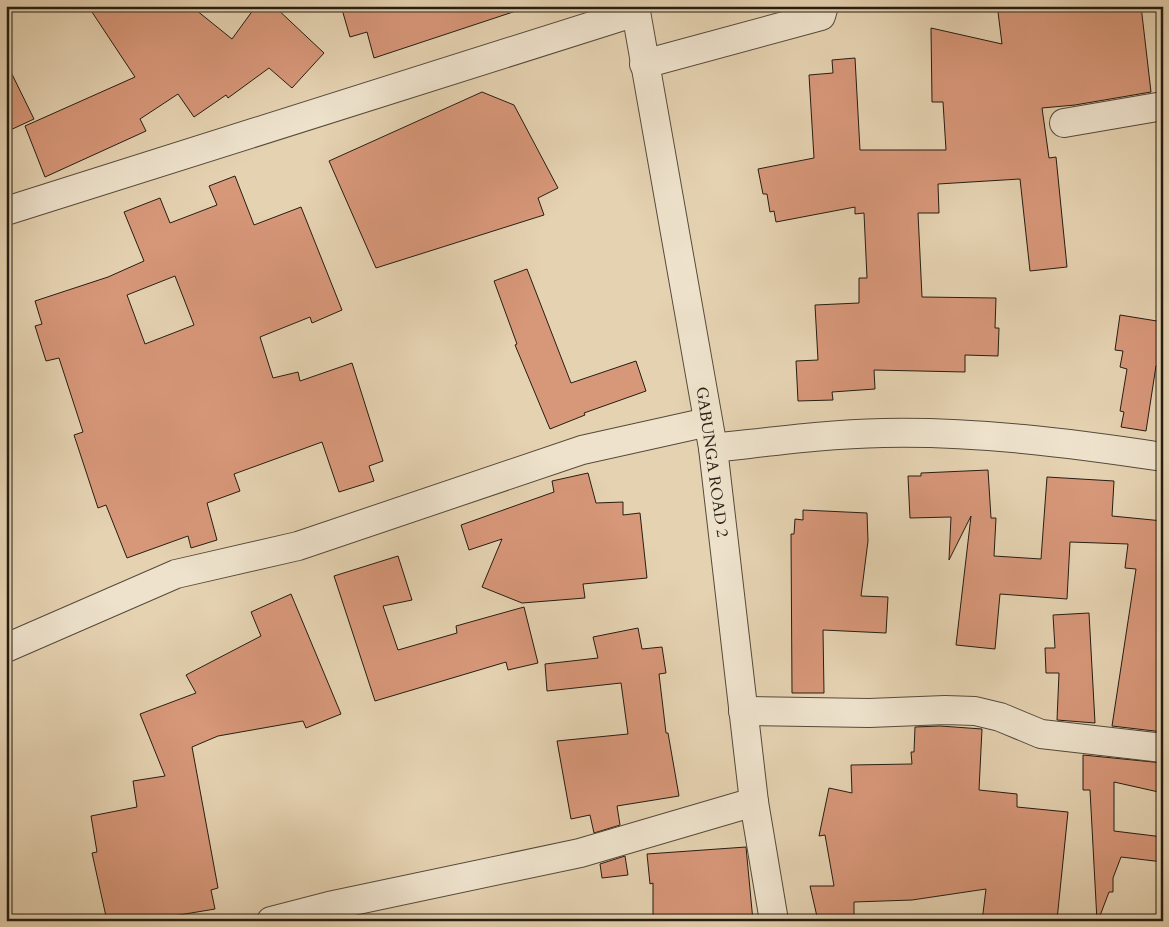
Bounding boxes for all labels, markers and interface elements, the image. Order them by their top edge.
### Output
street label: GABUNGA ROAD 2 [691,385,733,539]

